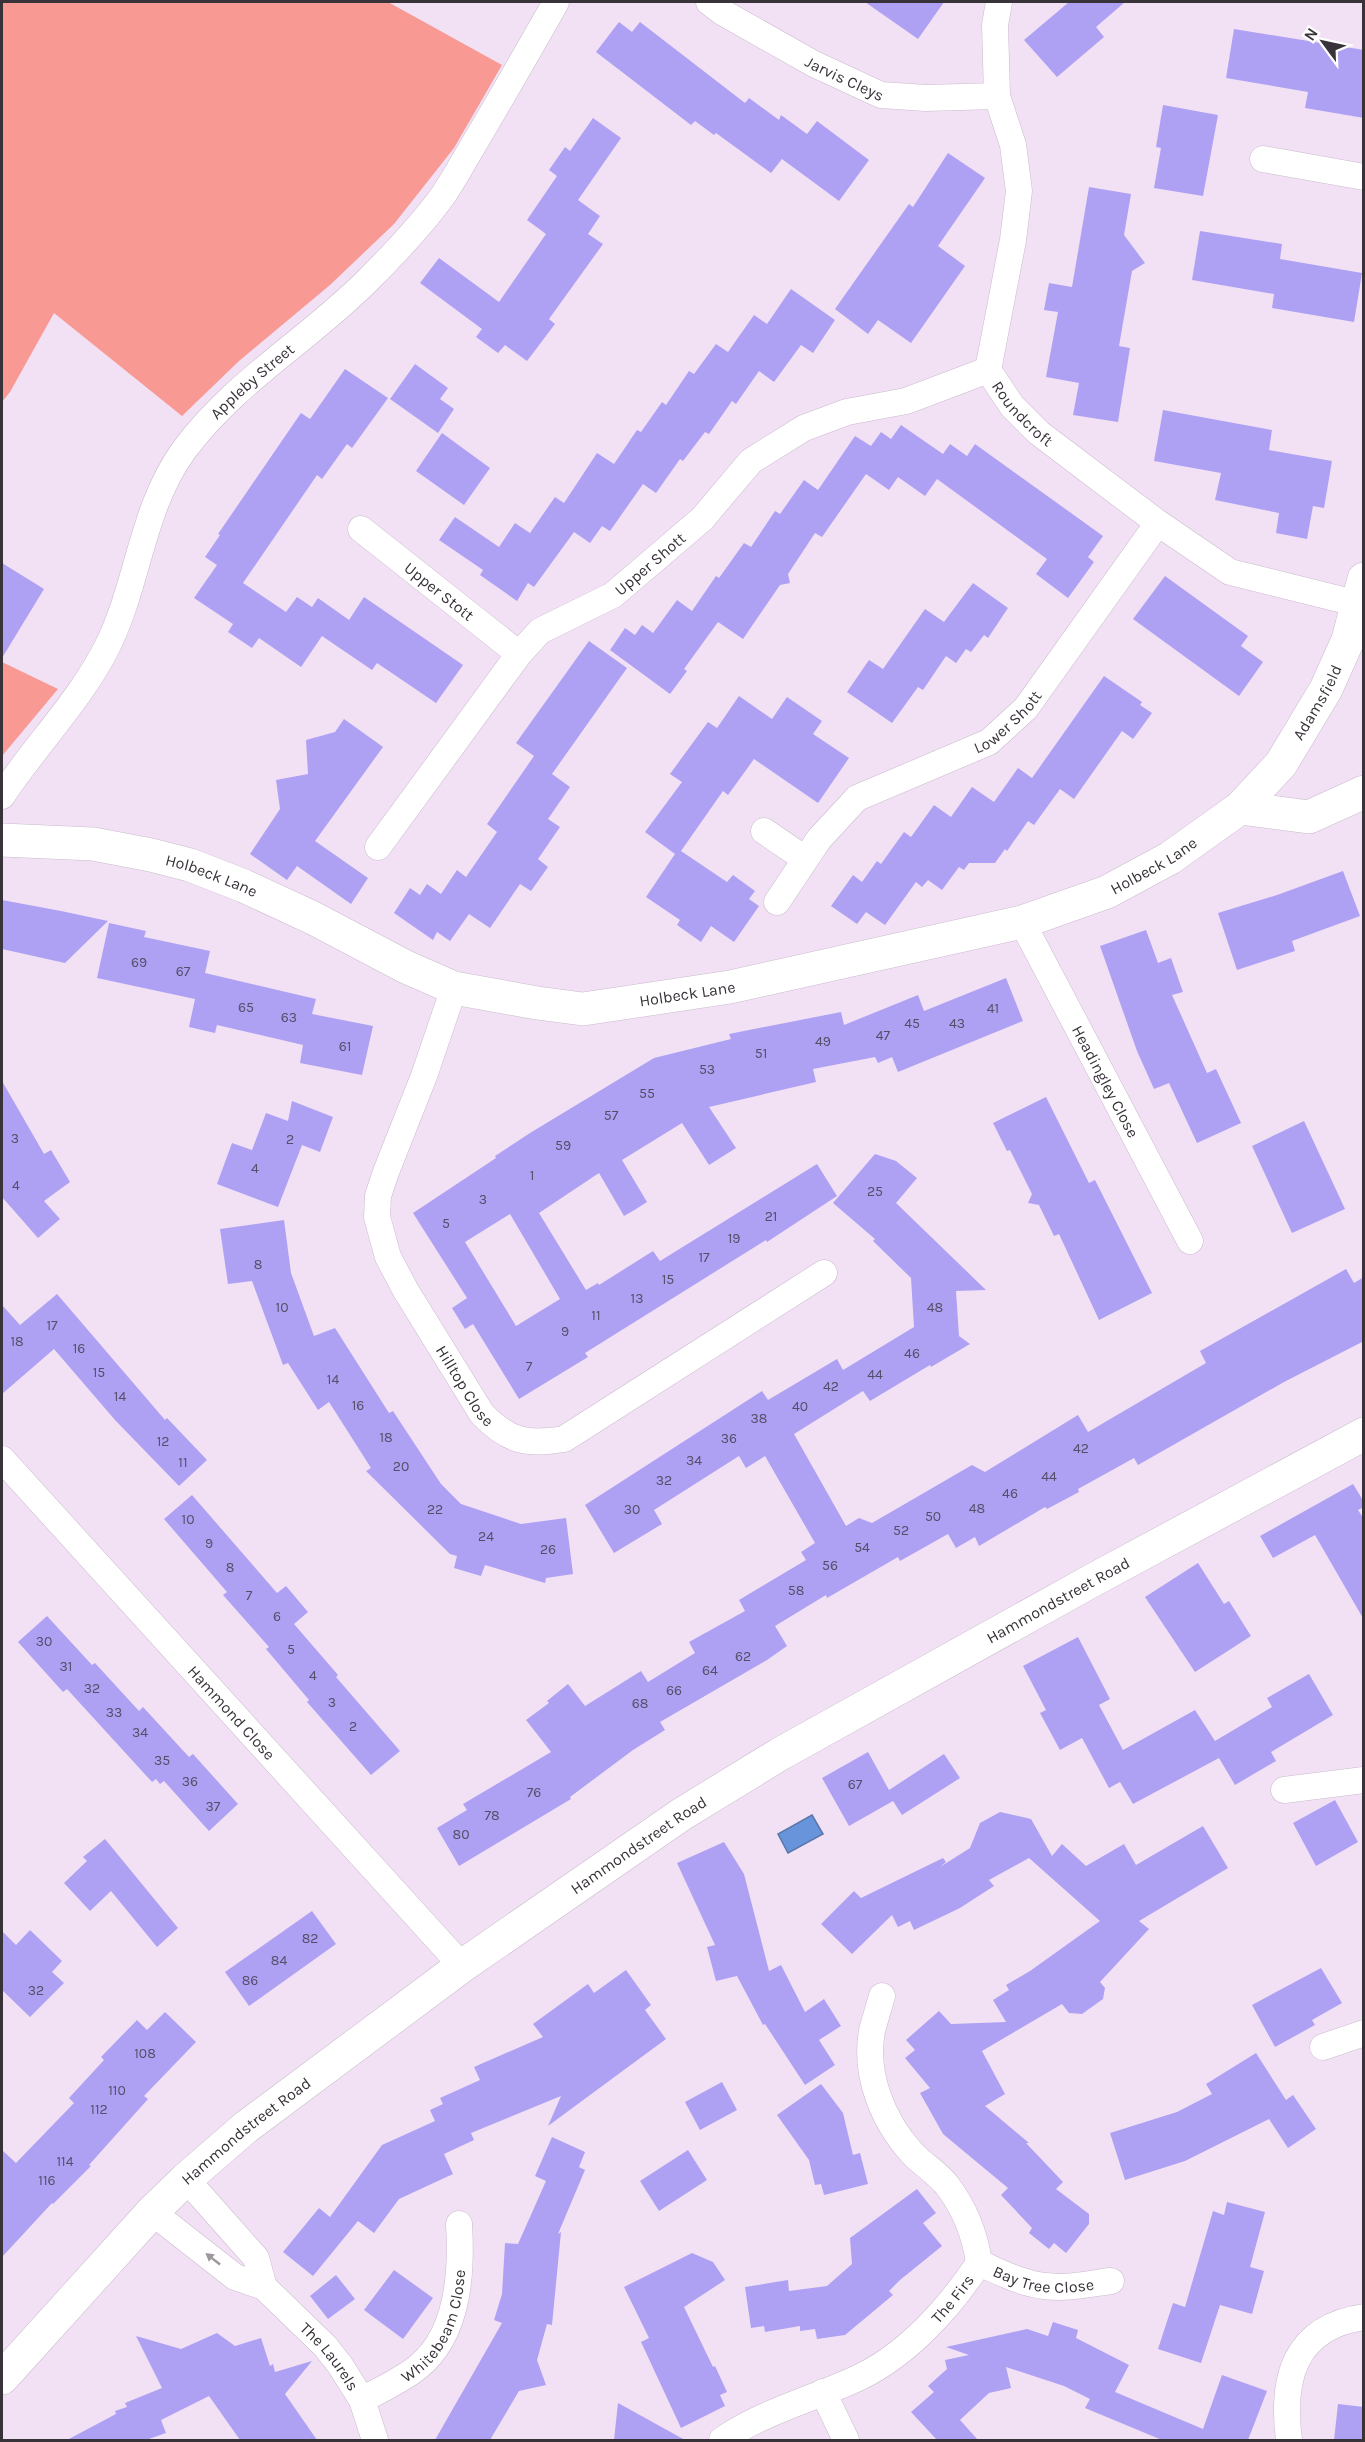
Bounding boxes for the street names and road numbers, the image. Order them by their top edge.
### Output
street label: Jarvis Cleys [802,52,887,105]
street label: Appleby Street [206,339,298,423]
street label: Roundcroft [988,378,1057,450]
street label: Upper Shott [611,528,689,599]
street label: Upper Stott [400,558,478,625]
street label: Adamsfield [1289,662,1346,743]
street label: Lower Shott [971,687,1046,757]
street label: Holbeck Lane [1107,833,1200,898]
street label: Holbeck Lane [163,850,261,901]
street label: Holbeck Lane [638,977,737,1010]
street label: Headingley Close [1068,1022,1143,1141]
street label: Hilltop Close [432,1342,498,1430]
street label: Hammondstreet Road [983,1553,1133,1647]
street label: Hammond Close [184,1661,279,1764]
street label: Hammondstreet Road [567,1792,710,1898]
street label: Hammondstreet Road [177,2073,314,2189]
street label: Bay Tree Close [990,2262,1095,2297]
street label: Whitebeam Close [397,2269,469,2386]
street label: The Firs [927,2271,978,2327]
street label: The Laurels [296,2318,363,2394]

